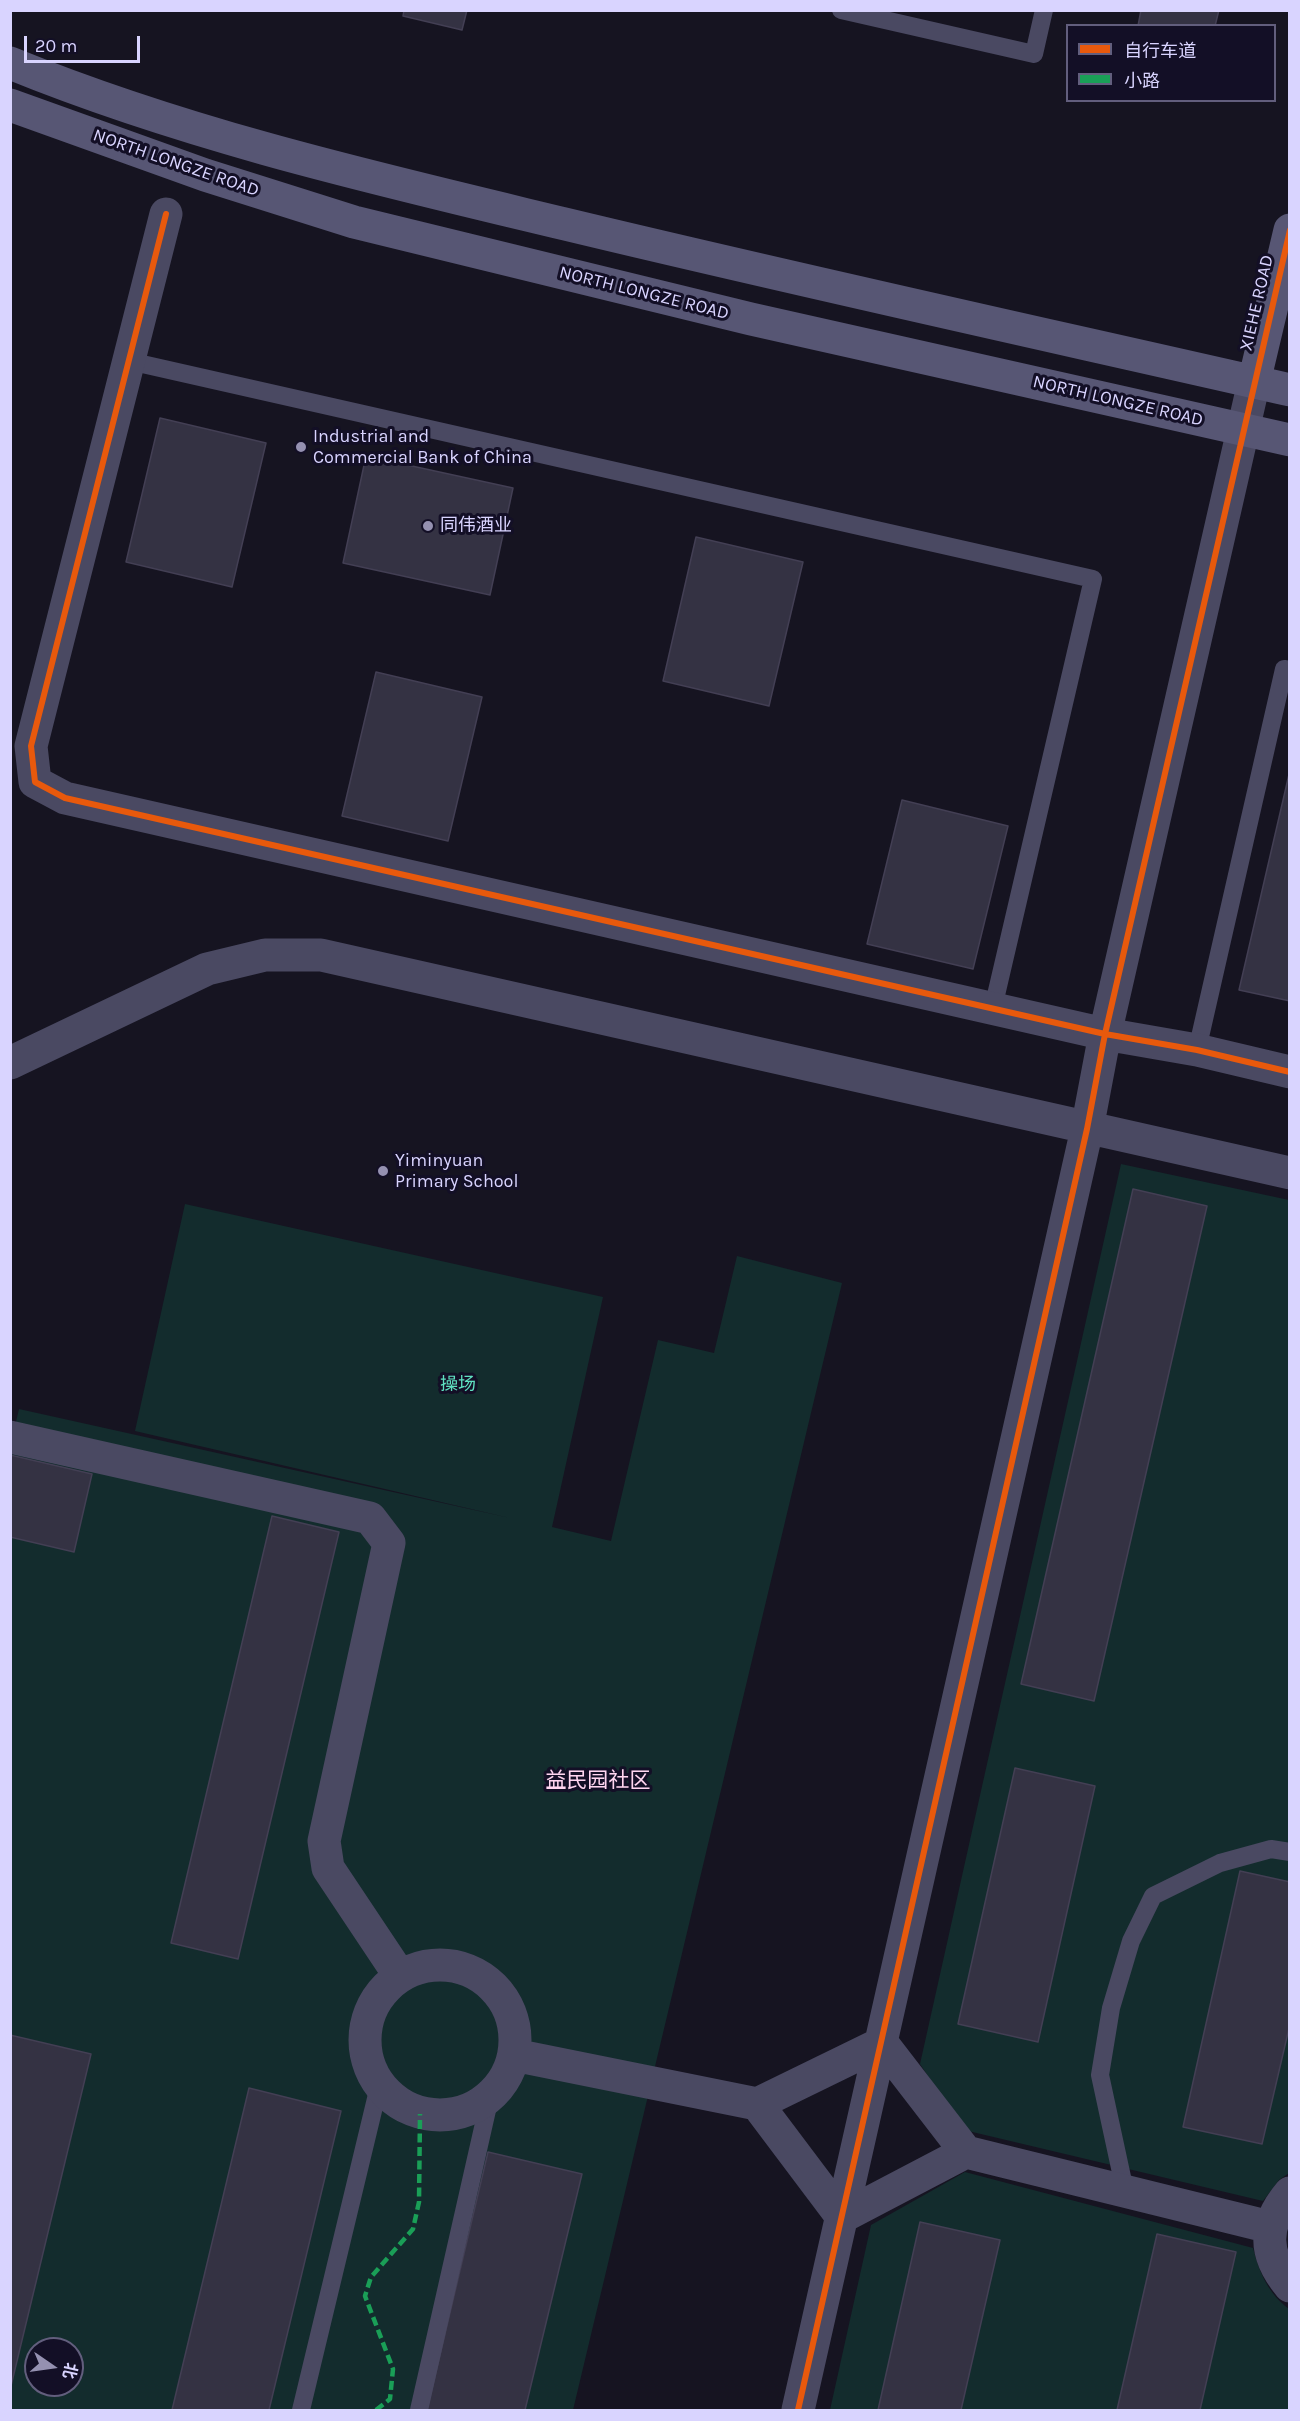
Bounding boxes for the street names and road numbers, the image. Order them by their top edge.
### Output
street label: NORTH LONGZE ROAD [90,124,262,202]
street label: XIEHE ROAD [1235,253,1279,353]
street label: NORTH LONGZE ROAD [557,261,731,325]
street label: NORTH LONGZE ROAD [1031,371,1205,431]

